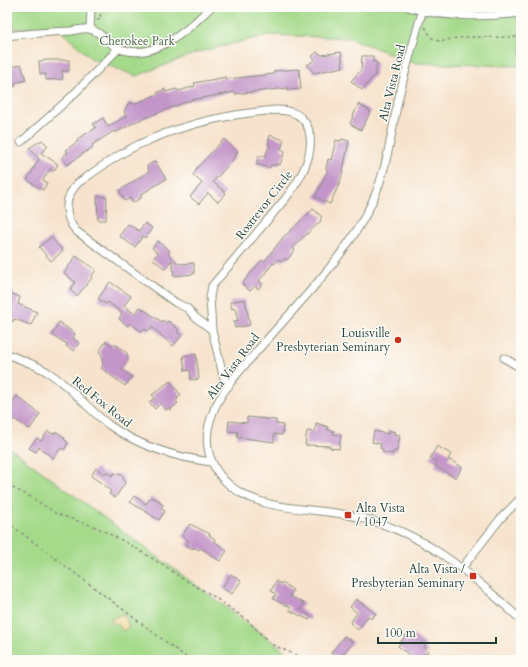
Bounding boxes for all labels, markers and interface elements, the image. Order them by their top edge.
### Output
park label: Cherokee Park [99,33,175,49]
street label: Alta Vista Road [375,42,409,123]
street label: Rostrevor Circle [232,167,296,243]
place label: Louisville Presbyterian Seminary [276,325,391,355]
street label: Alta Vista Road [203,329,263,402]
marker: Louisville Presbyterian Seminary [393,335,403,345]
street label: Red Fox Road [69,373,136,431]
place label: Alta Vista / 1047 [356,500,406,530]
marker: Alta Vista / 1047 [343,510,353,520]
place label: Alta Vista / Presbyterian Seminary [351,561,466,591]
marker: Alta Vista / Presbyterian Seminary [468,571,478,581]
scale bar [378,619,496,645]
text: 100 m [384,625,417,641]

